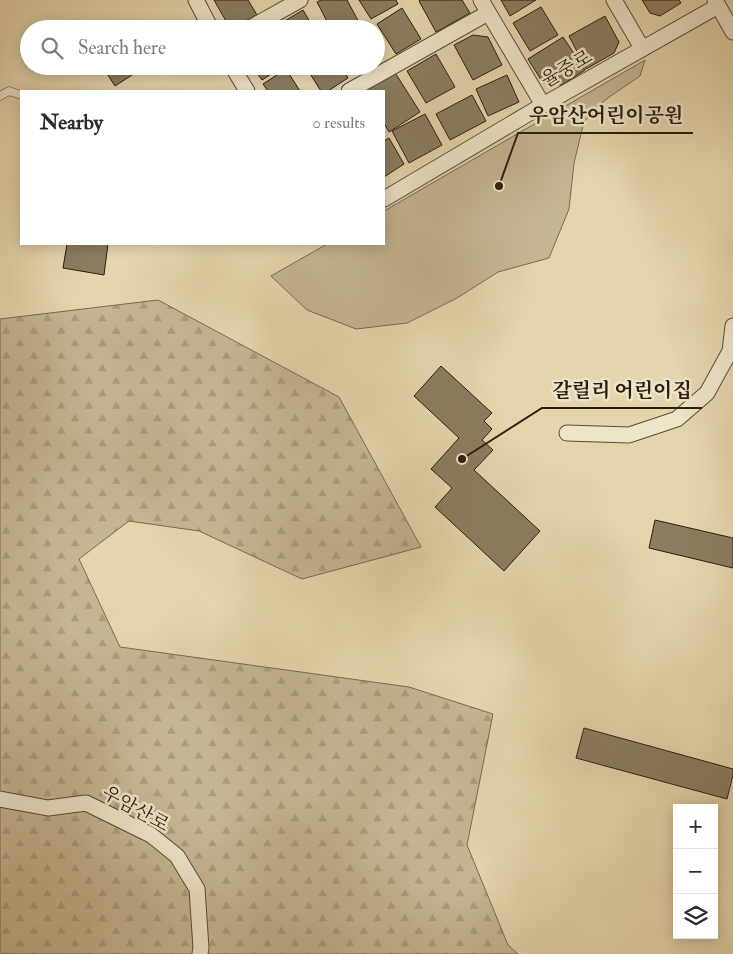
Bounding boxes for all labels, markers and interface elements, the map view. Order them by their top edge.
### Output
search box [20,20,385,75]
icon: search [38,34,66,62]
text: Search here [78,36,166,60]
street label: 율중로 [537,45,596,93]
callout: 우암산어린이공원 [518,98,693,133]
text: 우암산어린이공원 [529,103,683,128]
text: Nearby [40,109,103,136]
text: 0 results [312,113,365,133]
callout: 갈릴리 어린이집 [542,373,702,408]
text: 갈릴리 어린이집 [552,378,692,403]
street label: 우암산로 [98,781,173,837]
map controls [673,804,718,939]
button: + [673,804,718,849]
button: − [673,849,718,894]
button: layers [673,894,718,939]

